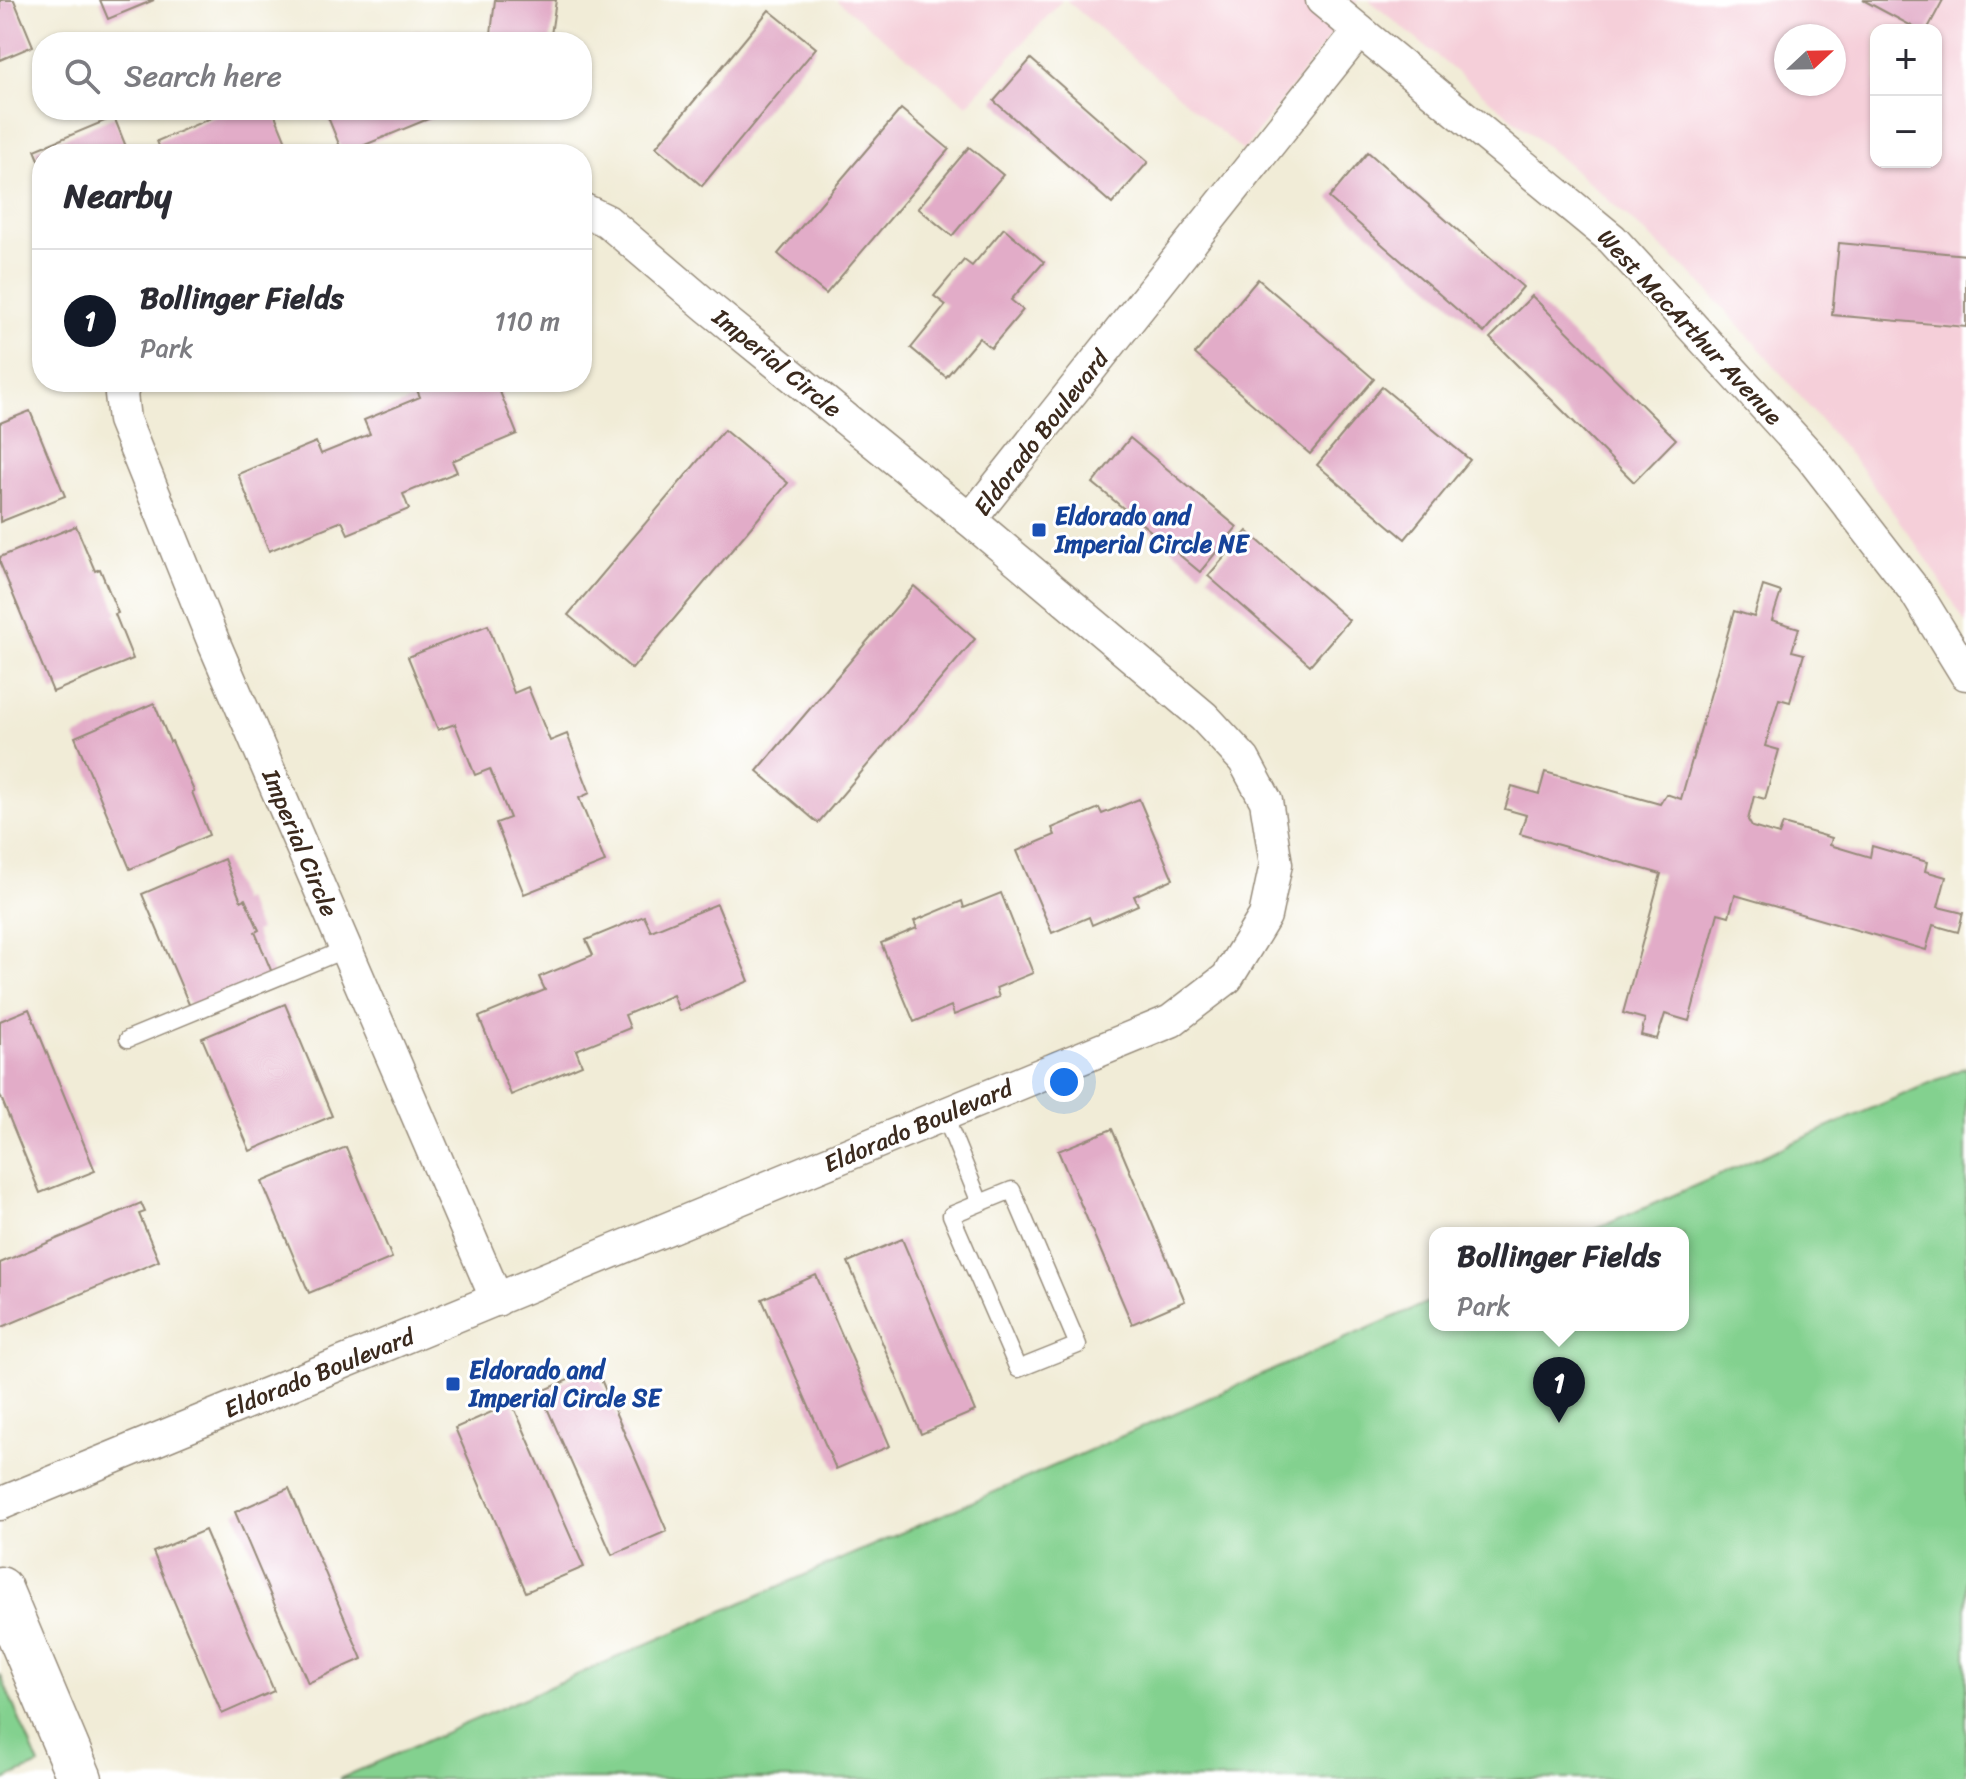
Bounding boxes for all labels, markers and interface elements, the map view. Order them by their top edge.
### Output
north arrow [1774,24,1846,96]
map controls [1870,24,1942,168]
button: + [1870,24,1942,96]
search box [32,32,592,120]
text: Search here [124,49,282,103]
icon: search [60,54,104,98]
button: − [1870,96,1942,168]
text: Nearby [64,166,172,226]
street label: West MacArthur Avenue [1587,219,1793,436]
text: Bollinger Fields [140,271,344,325]
street label: Imperial Circle [702,297,851,429]
text: 1 [84,298,96,344]
text: 110 m [495,298,560,344]
text: Park [140,325,193,371]
street label: Eldorado Boulevard [962,339,1121,526]
place label: Eldorado and Imperial Circle NE [1053,495,1250,565]
marker: Eldorado and Imperial Circle NE [1030,521,1048,539]
street label: Imperial Circle [250,762,350,924]
your location [1044,1062,1084,1102]
street label: Eldorado Boulevard [817,1067,1020,1185]
popup [1429,1227,1689,1331]
text: Bollinger Fields [1457,1229,1661,1283]
text: Park [1457,1283,1510,1329]
street label: Eldorado Boulevard [218,1315,422,1430]
place label: Eldorado and Imperial Circle SE [467,1349,662,1419]
pin: 1 [1533,1357,1585,1423]
marker: Eldorado and Imperial Circle SE [444,1375,462,1393]

